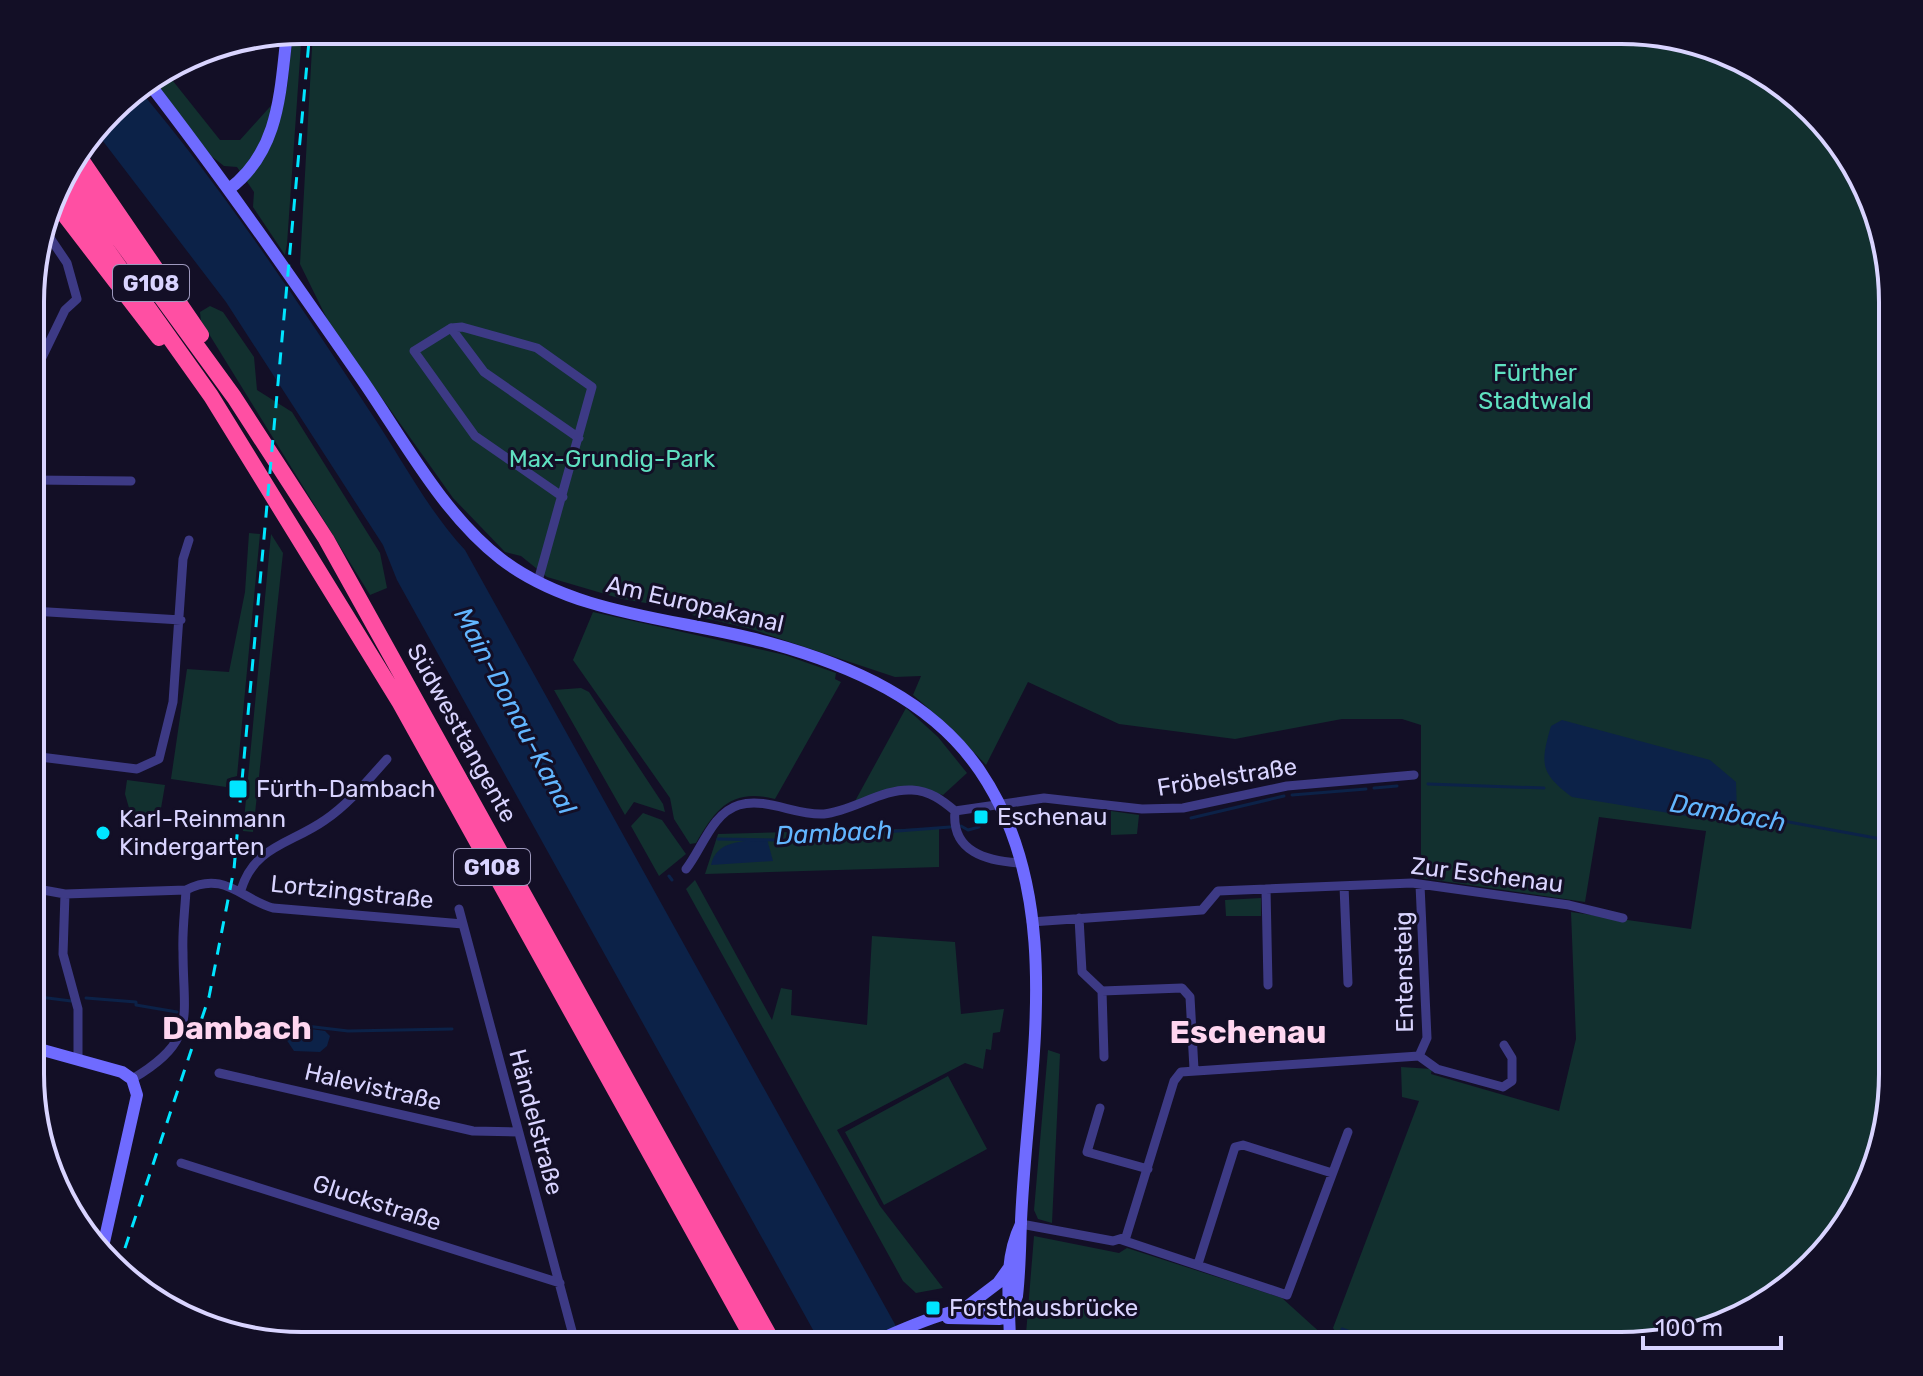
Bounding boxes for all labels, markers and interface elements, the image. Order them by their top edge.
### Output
road number: G108 [113,265,189,301]
park label: Fürther Stadtwald [1478,359,1592,415]
park label: Max-Grundig-Park [509,445,716,473]
street label: Am Europakanal [603,570,787,638]
water label: Main-Donau-Kanal [447,602,583,820]
street label: Südwesttangente [401,639,523,827]
street label: Fröbelstraße [1155,752,1299,802]
place label: Fürth-Dambach [256,775,435,803]
marker: Fürth-Dambach [227,778,249,800]
water label: Dambach [1668,788,1788,838]
place label: Eschenau [997,803,1107,831]
place label: Karl-Reinmann Kindergarten [119,805,286,861]
marker: Eschenau [972,808,990,826]
water label: Dambach [775,814,893,852]
marker: Karl-Reinmann Kindergarten [94,824,112,842]
road number: G108 [454,849,530,885]
street label: Zur Eschenau [1409,852,1565,898]
street label: Lortzingstraße [269,870,435,914]
street label: Entensteig [1389,911,1419,1033]
district label: Dambach [162,1009,312,1047]
district label: Eschenau [1170,1013,1326,1051]
street label: Händelstraße [503,1046,569,1198]
street label: Halevistraße [302,1058,444,1116]
street label: Gluckstraße [309,1169,445,1237]
place label: Forsthausbrücke [949,1294,1138,1322]
marker: Forsthausbrücke [924,1299,942,1317]
scale bar [1643,1300,1781,1350]
text: 100 m [1655,1314,1723,1342]

